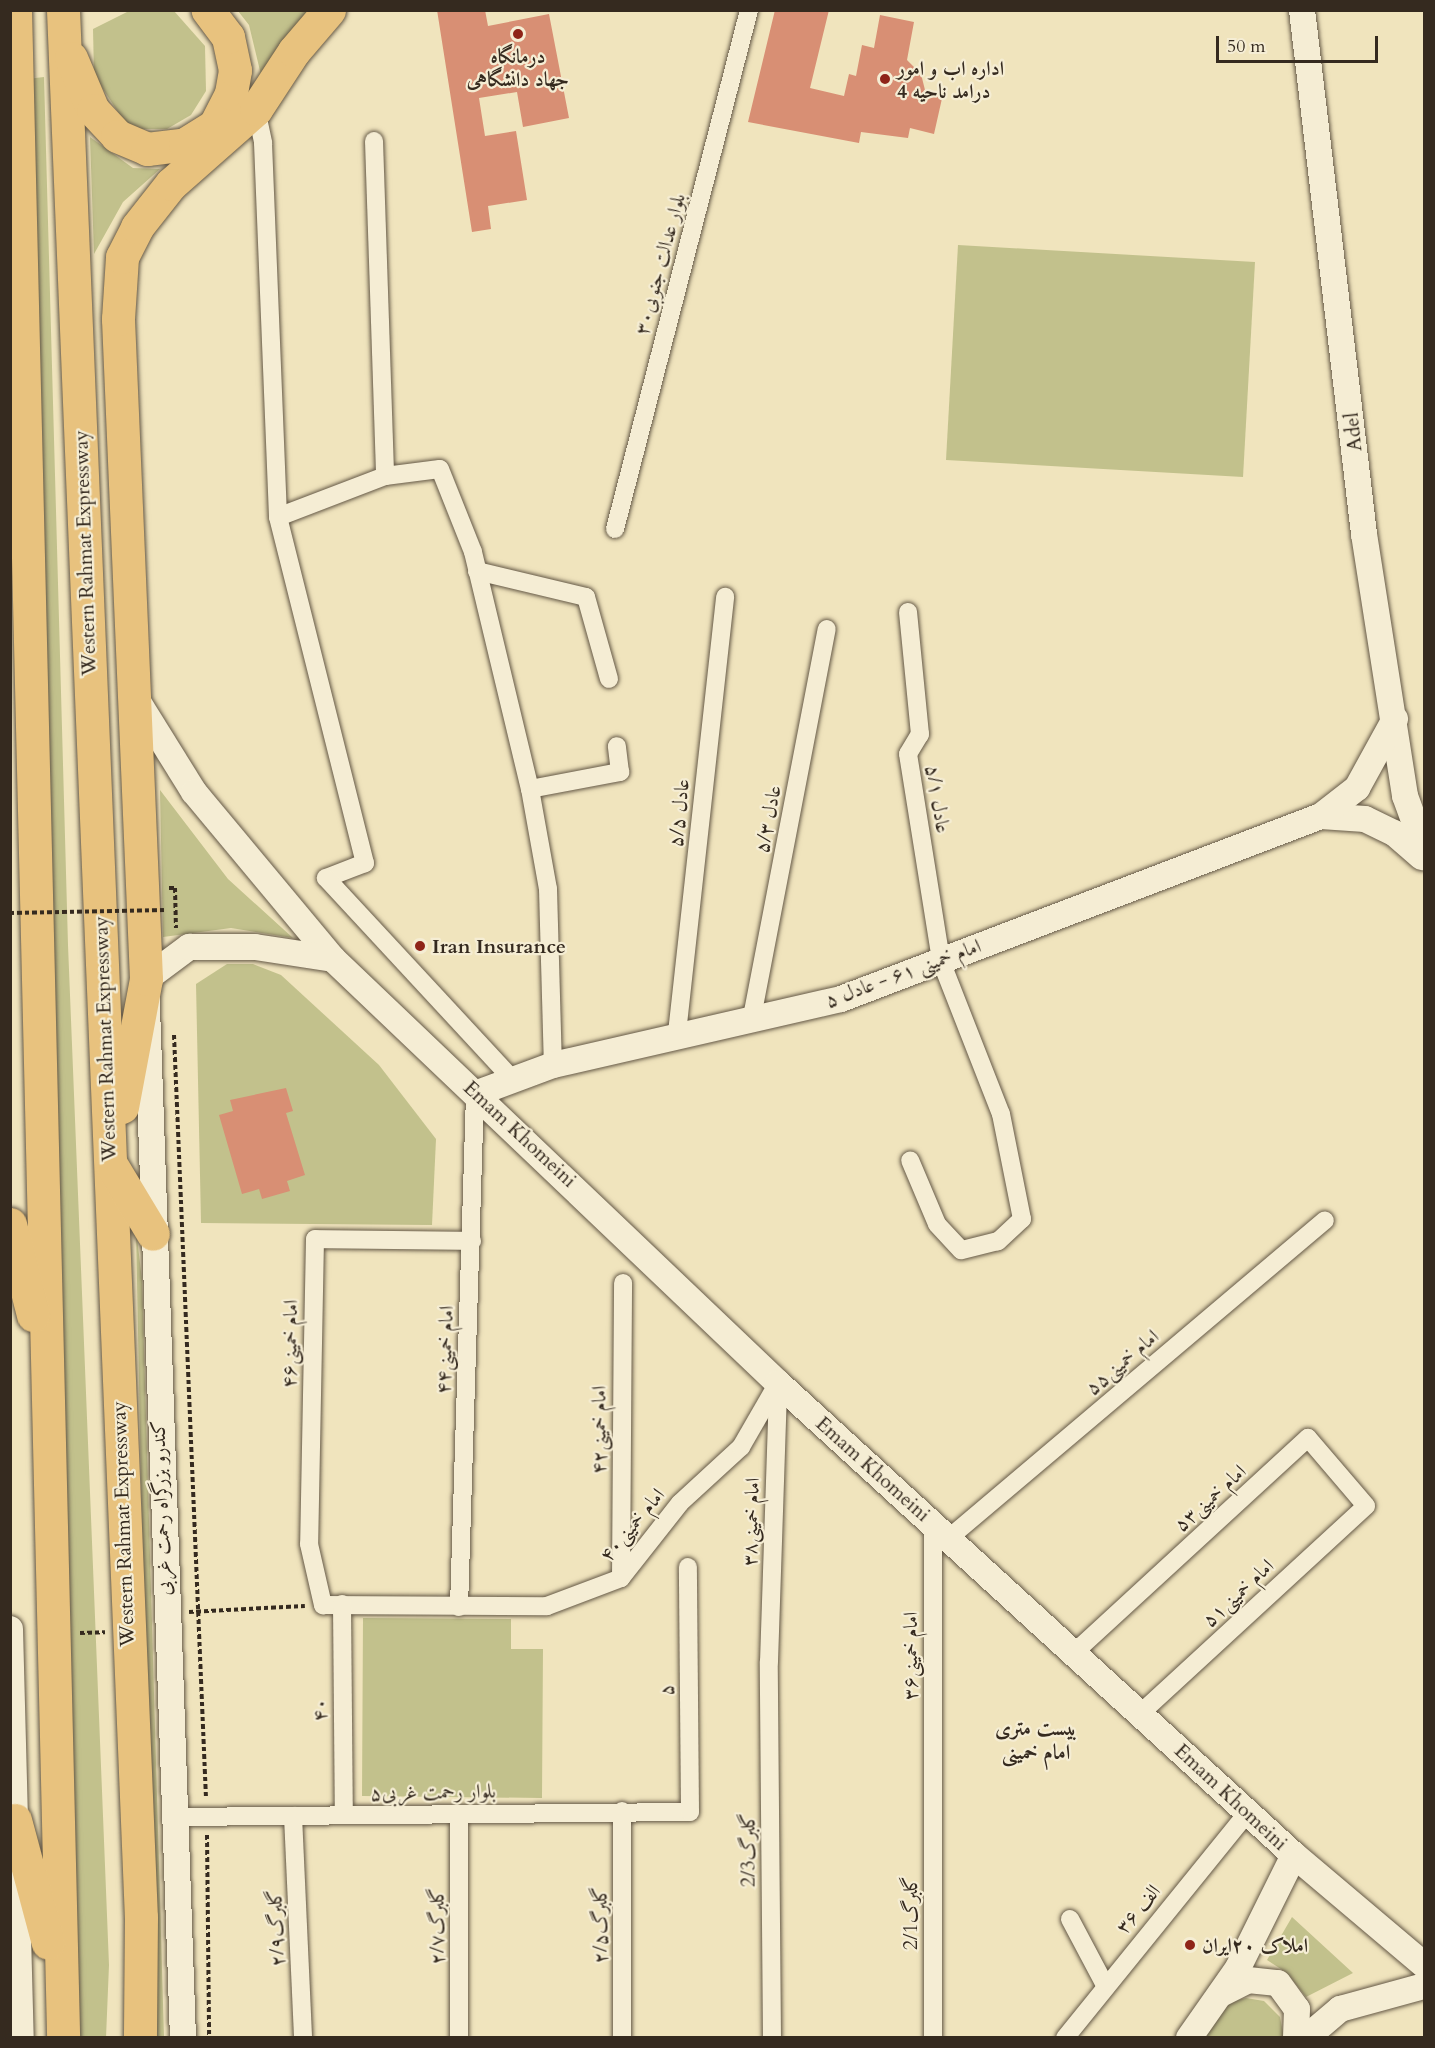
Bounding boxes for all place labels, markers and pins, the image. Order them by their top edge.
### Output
marker: درمانگاه جهاد دانشگاهی [509,25,527,43]
place label: درمانگاه جهاد دانشگاهی [467,45,569,92]
place label: اداره اب و امور درامد ناحیه 4 [897,56,1004,103]
marker: اداره اب و امور درامد ناحیه 4 [878,72,892,86]
place label: Iran Insurance [432,934,566,958]
marker: Iran Insurance [413,939,427,953]
place label: املاک ۲۰ایران [1202,1933,1308,1957]
marker: املاک ۲۰ایران [1183,1938,1197,1952]

